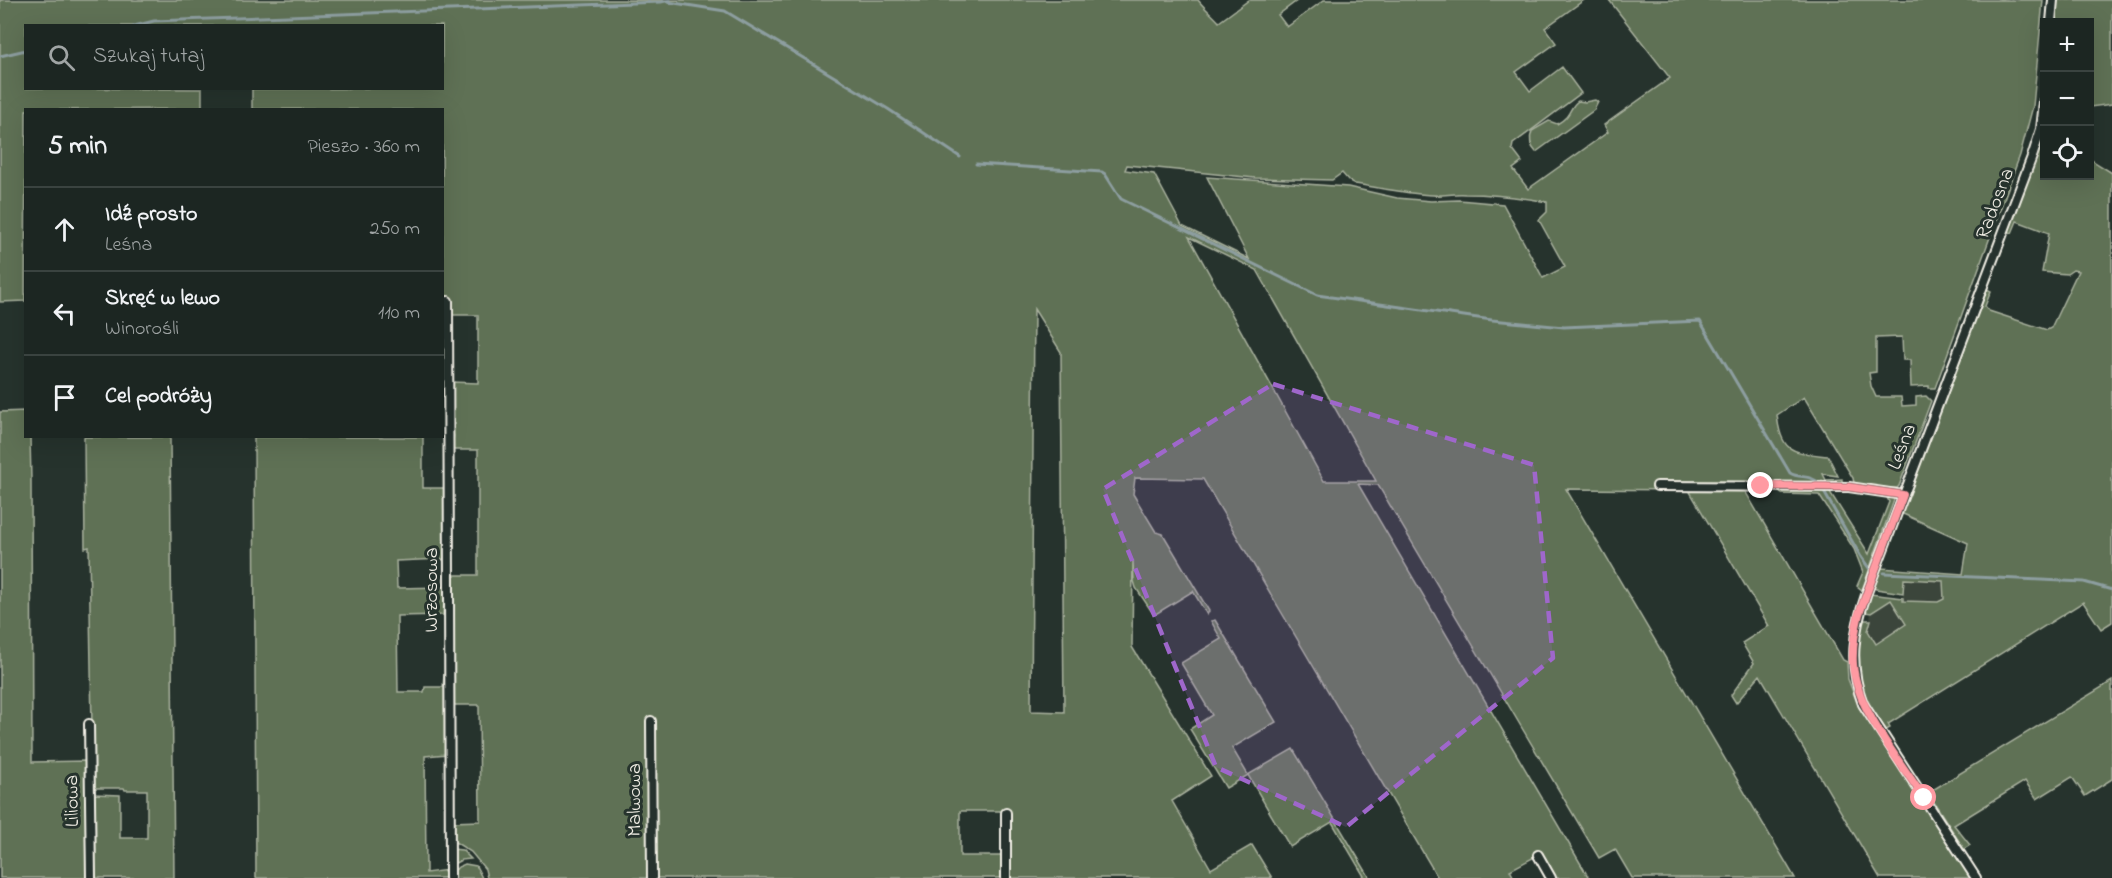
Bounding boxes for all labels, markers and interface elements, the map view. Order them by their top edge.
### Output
map controls [2040,18,2094,180]
button: + [2040,18,2094,72]
search box [24,24,444,90]
icon: search [45,41,78,74]
text: Szukaj tutaj [93,41,204,73]
button: − [2040,72,2094,126]
button: locate [2040,126,2094,180]
text: 5 min [48,128,107,166]
text: Pieszo · 360 m [308,133,420,162]
street label: Radosna [1969,164,2023,244]
text: Idź prosto [105,199,198,231]
icon: ahead [48,213,81,246]
text: 250 m [369,215,420,244]
text: Leśna [105,231,152,260]
text: Skręć w lewo [105,283,220,315]
icon: left [48,297,81,330]
text: 110 m [378,299,420,328]
text: Winorośli [105,315,179,344]
icon: arrive [48,381,81,414]
text: Cel podróży [105,381,212,413]
street label: Leśna [1881,420,1925,474]
route end [1747,472,1773,498]
street label: Wrzosowa [418,548,447,632]
street label: Malwowa [621,763,650,837]
street label: Liliowa [58,775,88,827]
route start [1910,784,1936,810]

